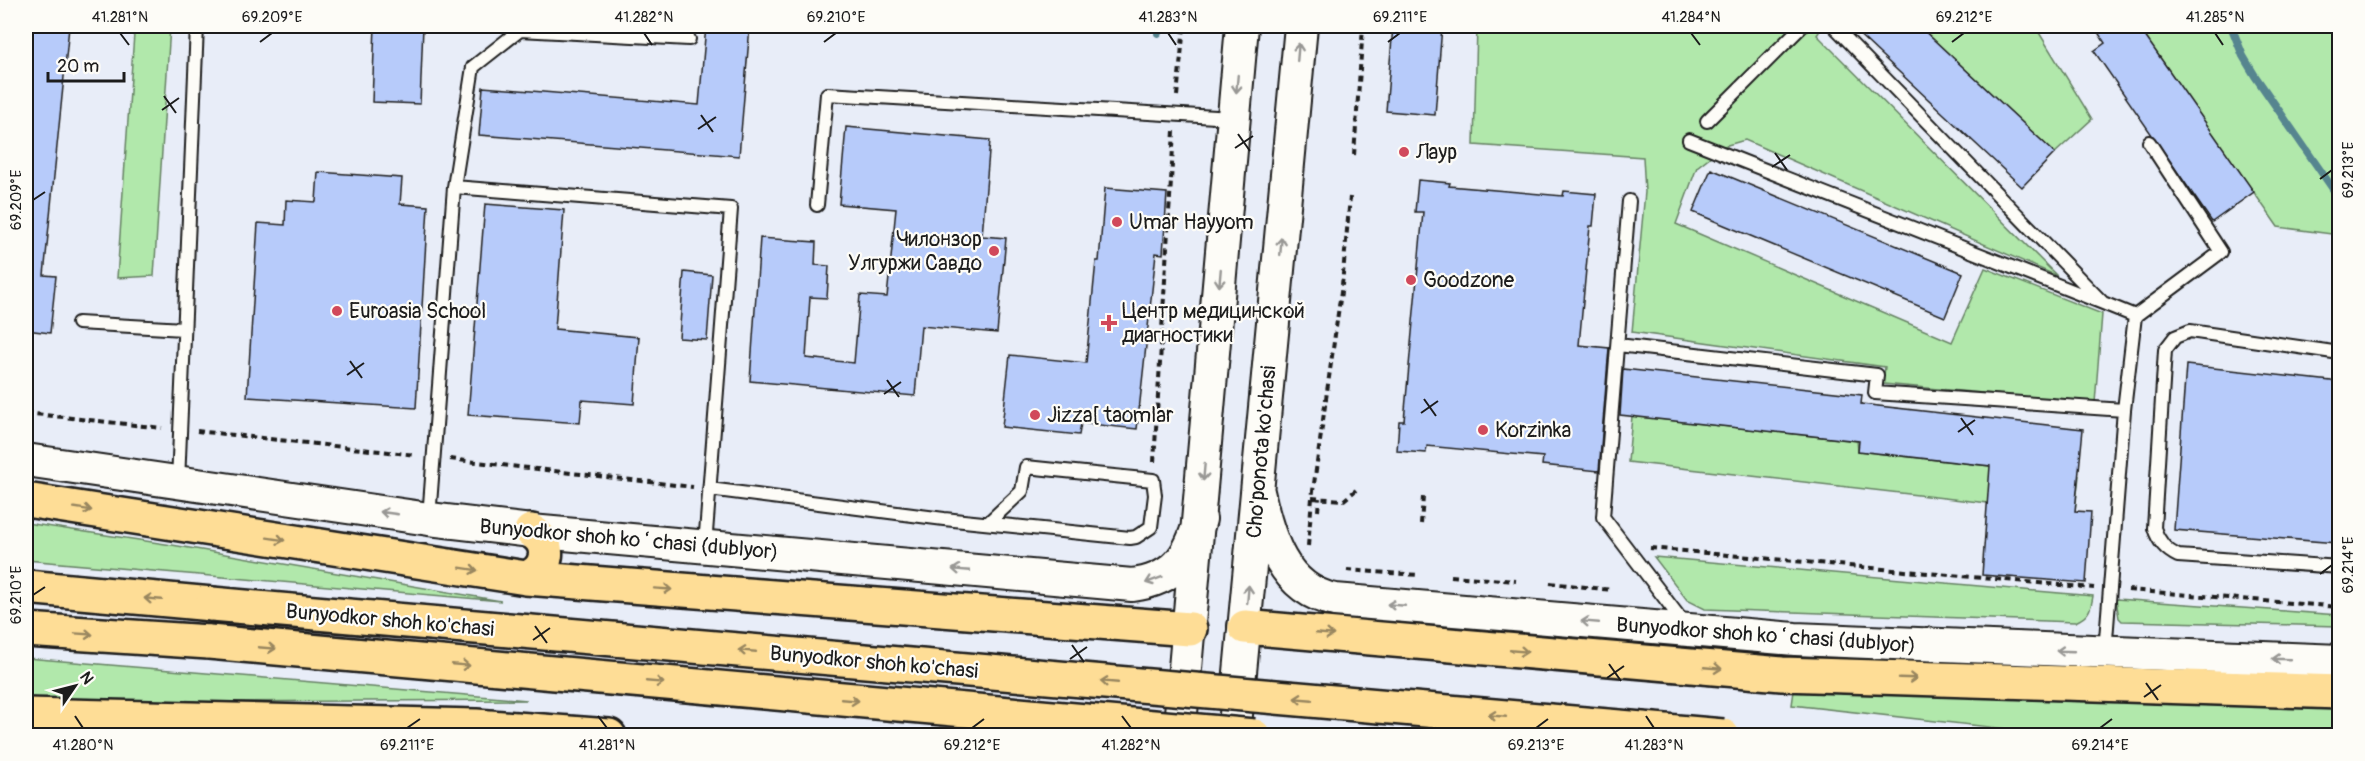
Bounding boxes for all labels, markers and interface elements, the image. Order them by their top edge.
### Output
text: 41.281°N [92,8,148,27]
text: 69.209°E [242,8,302,27]
text: 41.282°N [615,8,673,27]
text: 69.210°E [807,8,866,27]
text: 41.283°N [1139,8,1197,27]
text: 69.211°E [1373,8,1427,27]
text: 41.284°N [1661,8,1721,27]
text: 69.212°E [1936,8,1993,27]
text: 41.285°N [2186,8,2244,27]
one-way arrow [1293,42,1304,62]
scale bar [48,45,124,83]
text: 20 m [57,55,99,78]
one-way arrow [1231,73,1242,93]
place label: Лаур [1415,139,1457,166]
text: 69.213°E [2339,141,2358,198]
marker: Лаур [1397,145,1411,159]
text: 69.209°E [7,170,26,230]
place label: Umar Hayyom [1129,209,1254,236]
marker: Umar Hayyom [1110,215,1124,229]
place label: Чилонзор Улгуржи Савдо [848,226,982,277]
one-way arrow [1276,236,1287,256]
marker: Чилонзор Улгуржи Савдо [987,244,1001,258]
place label: Goodzone [1423,267,1515,294]
one-way arrow [1215,268,1226,288]
marker: Goodzone [1404,273,1418,287]
place label: Euroasia School [349,298,486,325]
place label: Центр медицинской диагностики [1122,298,1305,349]
marker: Euroasia School [330,304,344,318]
marker: Центр медицинской диагностики [1100,314,1118,332]
street label: Cho'ponota ko'chasi [1241,364,1283,539]
place label: Jizza[ taomlar [1047,402,1174,429]
marker: Jizza[ taomlar [1028,408,1042,422]
place label: Korzinka [1495,417,1571,444]
marker: Korzinka [1476,423,1490,437]
one-way arrow [1198,462,1209,482]
one-way arrow [73,504,93,515]
one-way arrow [380,508,400,519]
street label: Bunyodkor shoh koʻchasi (dublyor) [478,513,780,566]
one-way arrow [266,534,285,545]
text: 69.214°E [2339,536,2358,594]
one-way arrow [458,564,478,575]
one-way arrow [951,564,971,575]
text: 69.210°E [7,565,26,624]
one-way arrow [1146,575,1164,586]
one-way arrow [652,584,672,595]
one-way arrow [1243,584,1254,604]
one-way arrow [144,593,164,604]
street label: Bunyodkor shoh ko'chasi [285,598,496,643]
one-way arrow [1386,599,1406,610]
street label: Bunyodkor shoh koʻchasi (dublyor) [1615,612,1917,659]
one-way arrow [1581,616,1601,627]
one-way arrow [73,629,93,640]
one-way arrow [1314,629,1334,640]
street label: Bunyodkor shoh ko'chasi [769,640,980,685]
one-way arrow [257,643,276,654]
one-way arrow [738,645,757,656]
one-way arrow [2056,645,2076,657]
one-way arrow [1508,646,1528,657]
one-way arrow [2272,653,2292,664]
north arrow [45,656,105,716]
one-way arrow [451,660,471,671]
one-way arrow [1703,663,1723,674]
text: N [75,668,98,688]
one-way arrow [1897,672,1917,684]
one-way arrow [1099,676,1119,687]
one-way arrow [645,677,665,688]
one-way arrow [1293,693,1313,704]
one-way arrow [839,694,859,705]
one-way arrow [1488,710,1508,721]
text: 41.280°N [53,736,113,755]
text: 69.211°E [380,736,434,755]
text: 41.281°N [579,736,635,755]
text: 69.212°E [944,736,1001,755]
text: 41.282°N [1102,736,1160,755]
text: 69.213°E [1508,736,1565,755]
text: 41.283°N [1625,736,1683,755]
text: 69.214°E [2071,736,2129,755]

